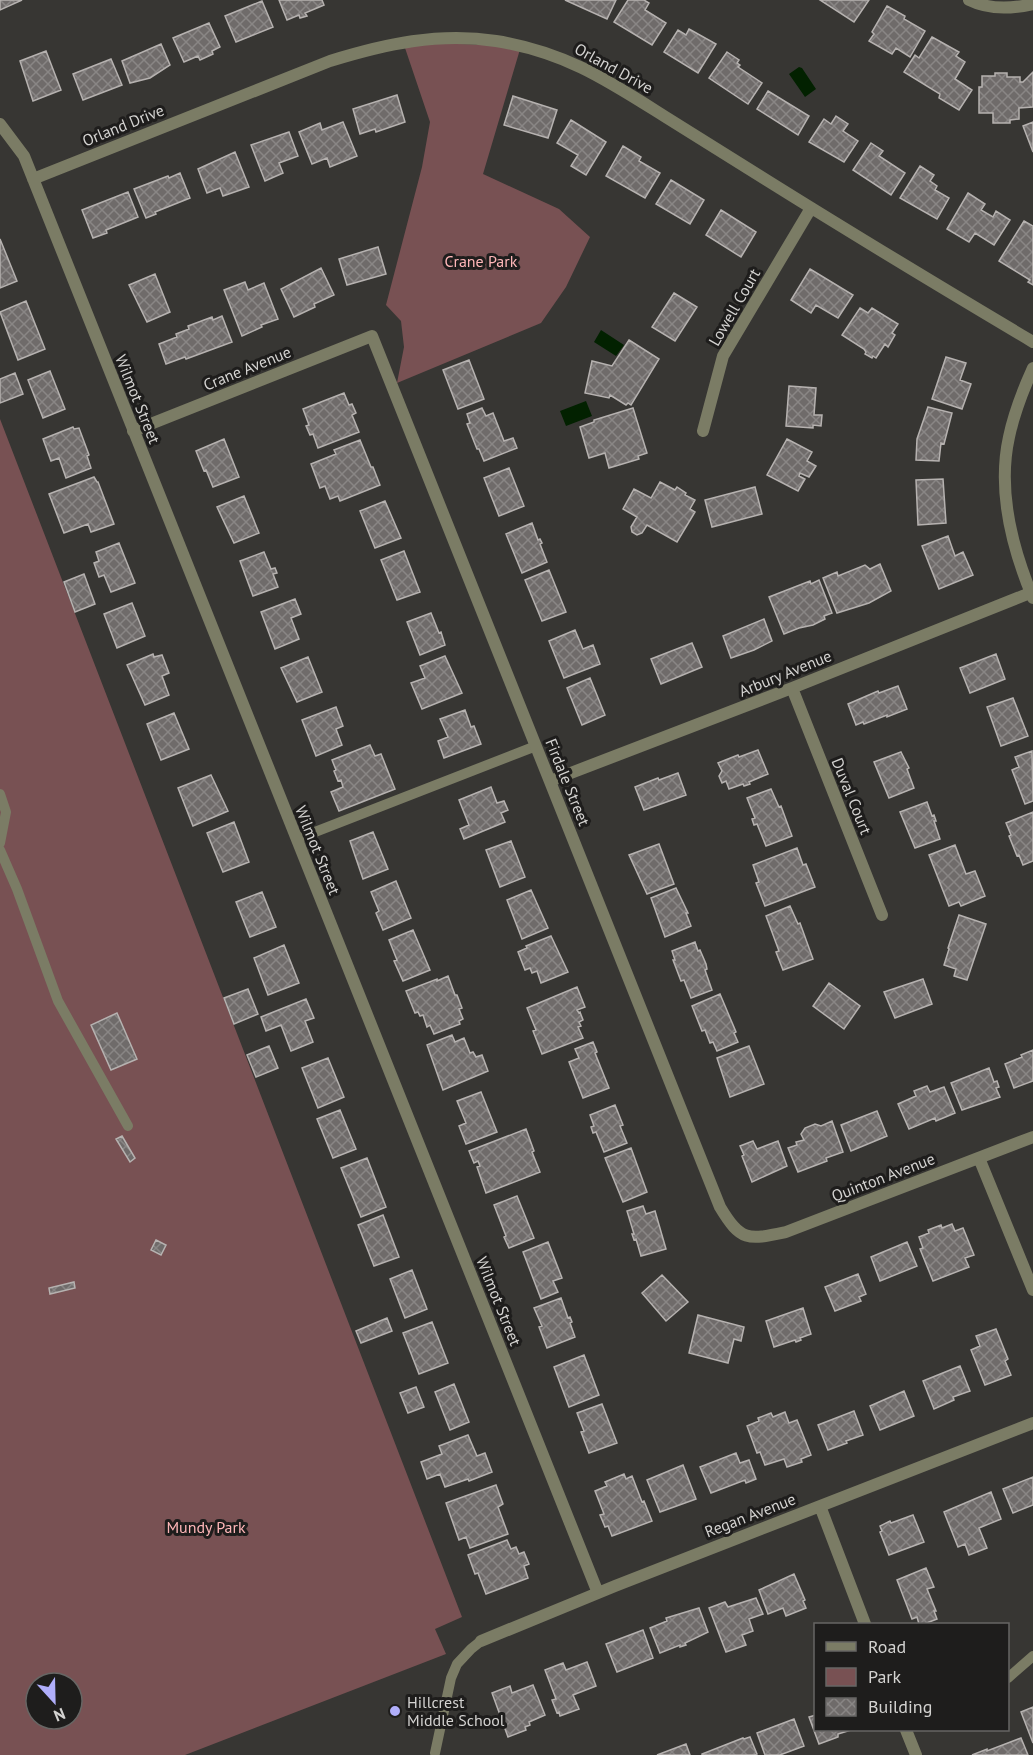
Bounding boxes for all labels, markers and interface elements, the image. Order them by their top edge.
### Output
street label: Orland Drive [571,38,657,98]
street label: Orland Drive [79,100,167,150]
park label: Crane Park [445,251,518,271]
street label: Lowell Court [704,264,764,349]
street label: Crane Avenue [200,341,294,395]
street label: Wilmot Street [111,352,165,447]
street label: Arbury Avenue [736,645,834,701]
street label: Firdale Street [541,735,595,829]
street label: Duval Court [828,755,877,838]
street label: Wilmot Street [291,803,345,898]
street label: Quinton Avenue [829,1148,937,1206]
street label: Wilmot Street [472,1254,526,1349]
street label: Regan Avenue [702,1489,798,1541]
park label: Mundy Park [166,1517,246,1537]
legend [814,1623,1009,1731]
text: Road [868,1635,906,1658]
text: Park [868,1665,901,1688]
north arrow [24,1671,84,1731]
place label: Hillcrest Middle School [407,1692,505,1730]
text: Building [868,1695,932,1718]
text: N [51,1704,68,1726]
marker: Hillcrest Middle School [388,1704,402,1718]

